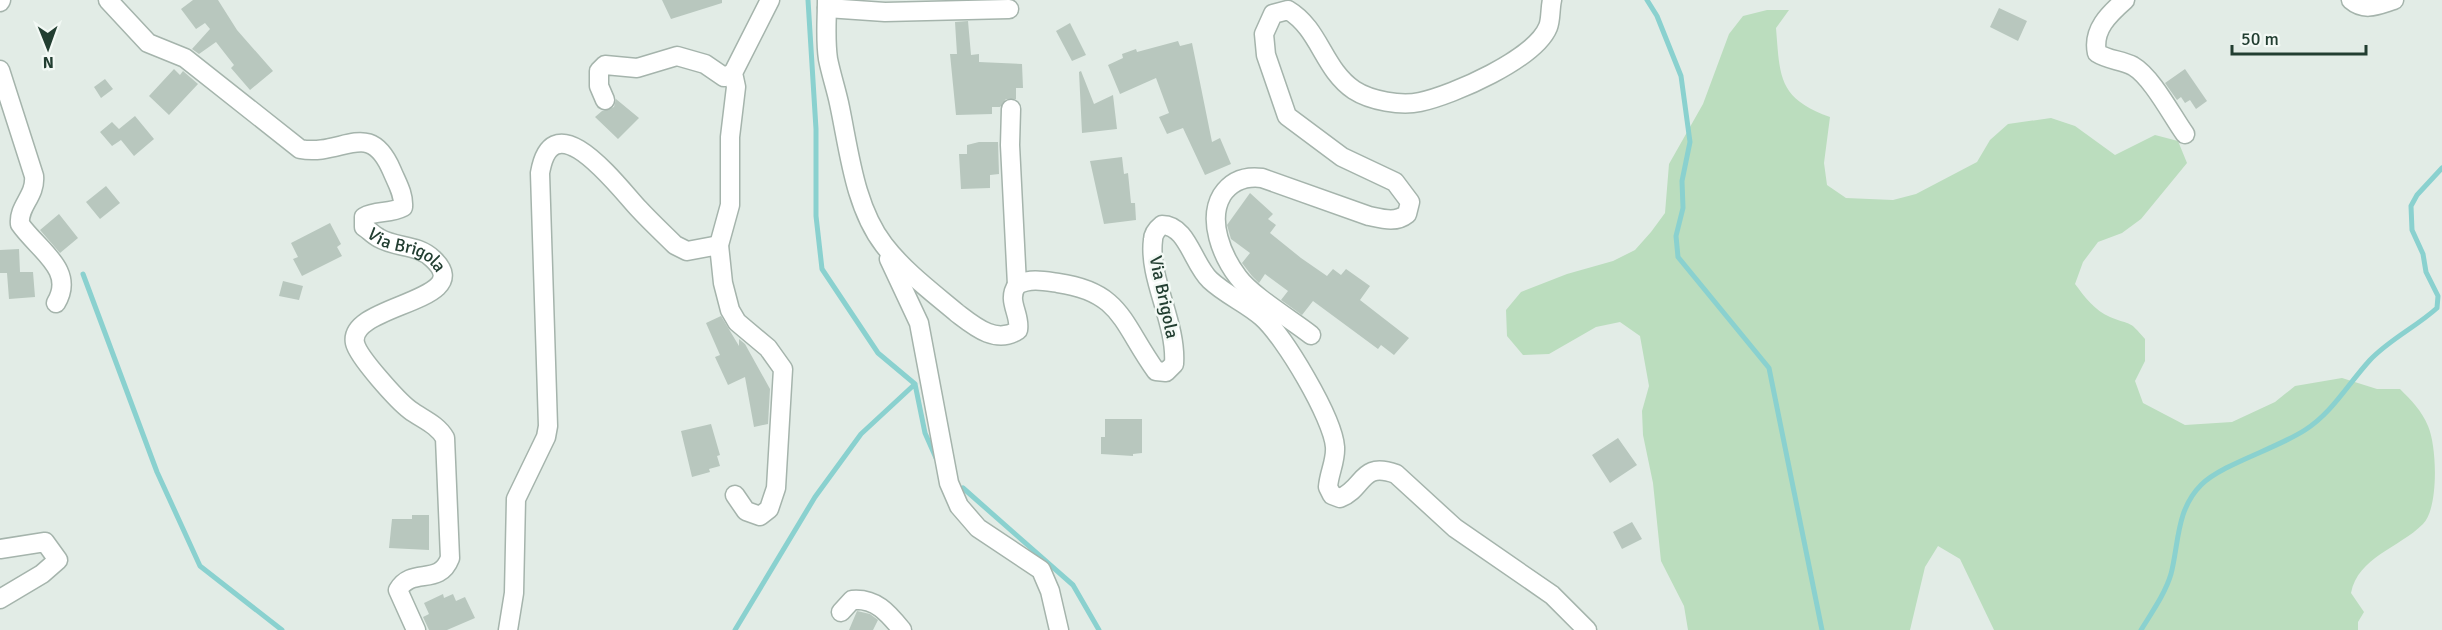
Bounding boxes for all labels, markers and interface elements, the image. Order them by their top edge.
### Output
north arrow [18,18,78,78]
scale bar [2232,18,2366,56]
text: 50 m [2241,28,2279,50]
text: N [43,52,54,72]
street label: Via Brigola [363,223,451,276]
street label: Via Brigola [1145,254,1183,340]

